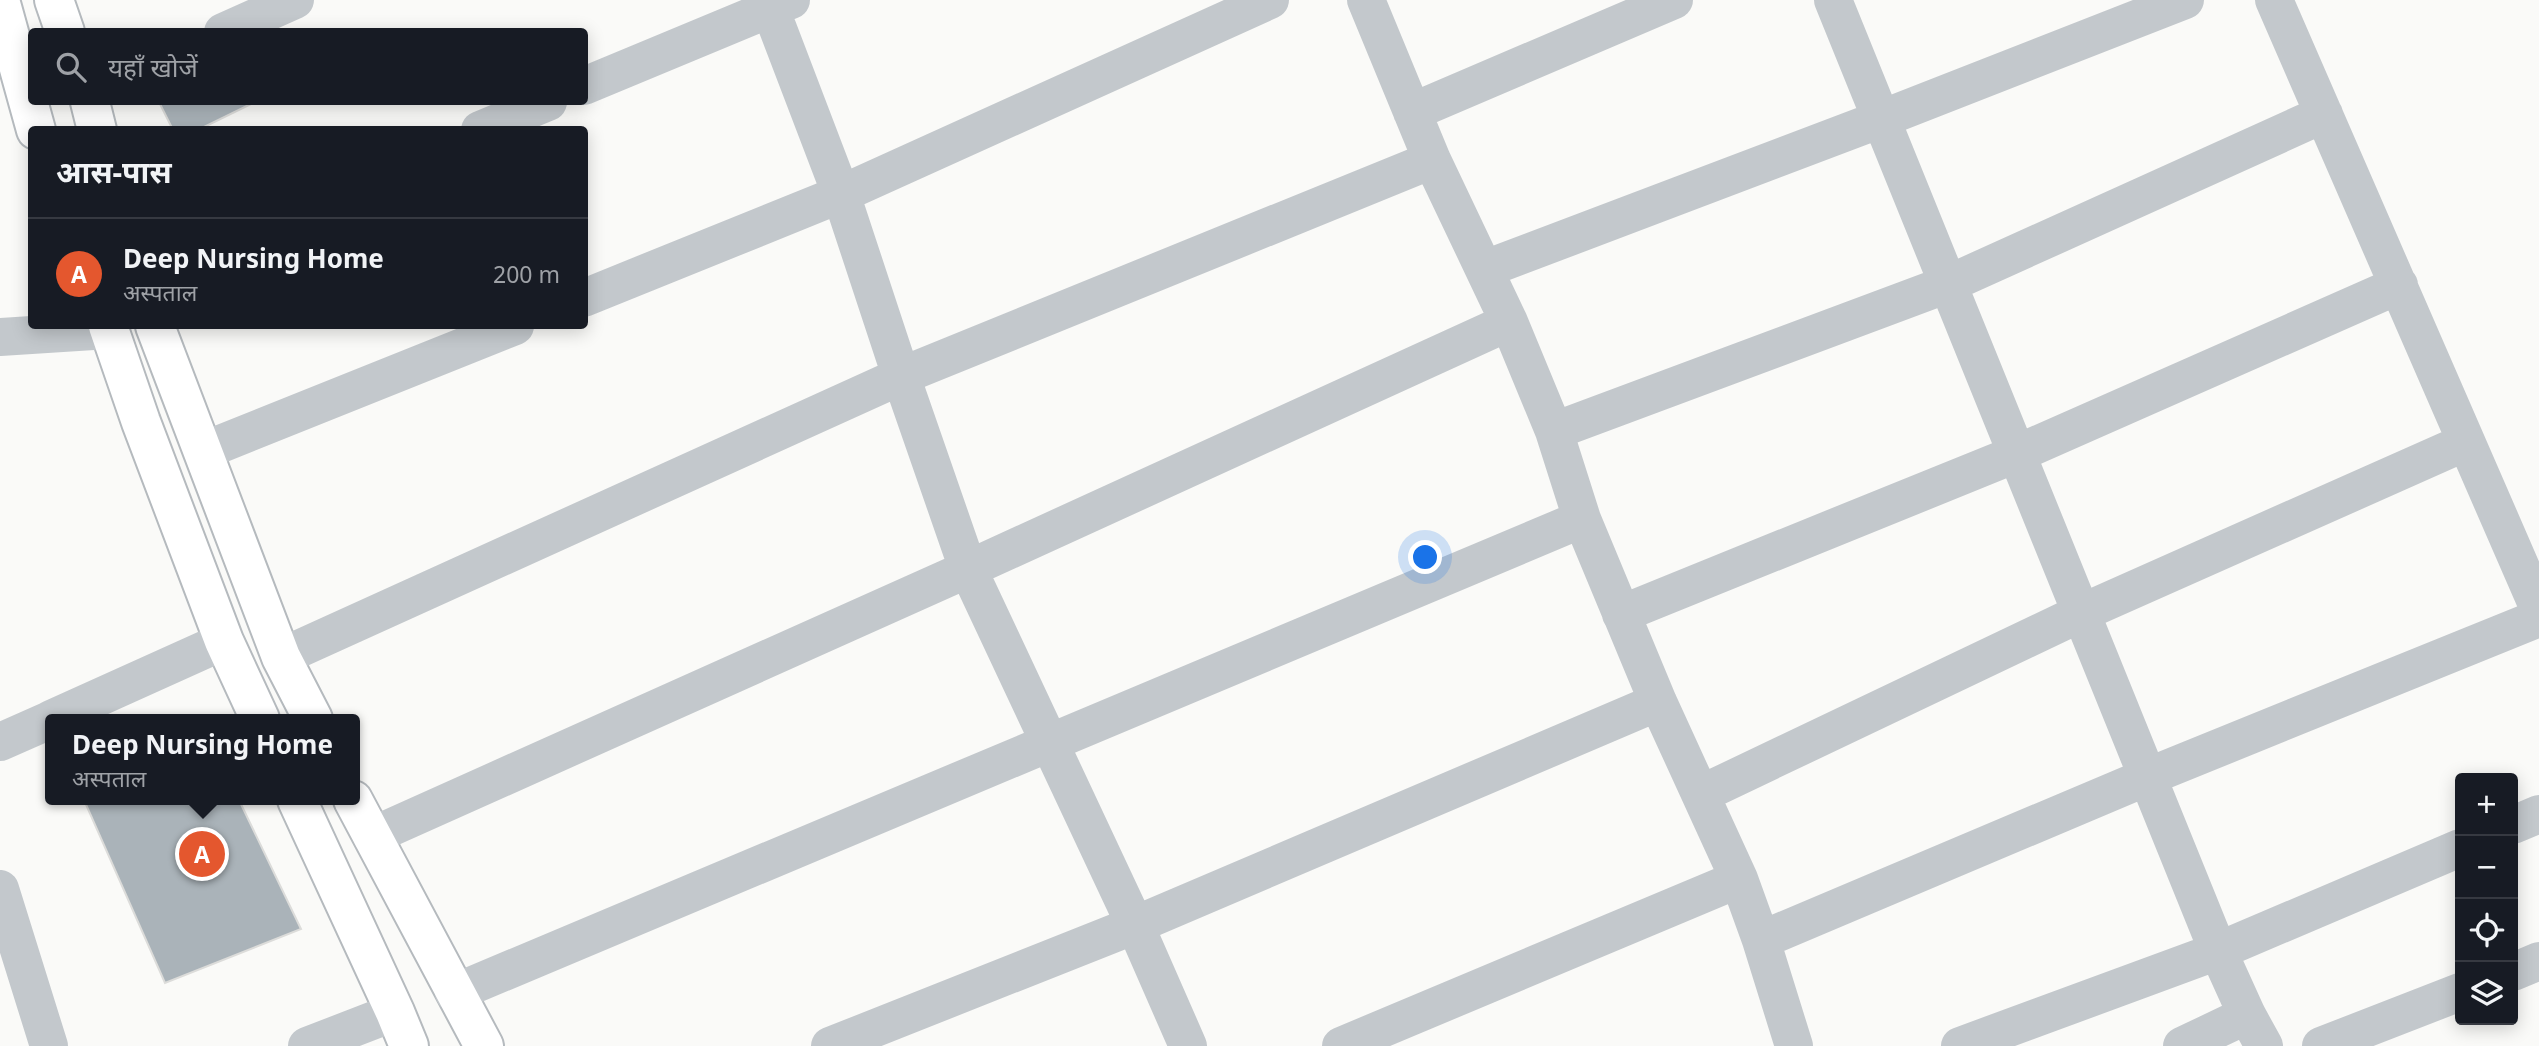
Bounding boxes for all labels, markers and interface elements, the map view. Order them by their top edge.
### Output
search box [28,28,588,105]
icon: search [52,48,90,86]
text: यहाँ खोजें [108,49,198,85]
text: आस-पास [56,151,172,192]
text: Deep Nursing Home [123,240,384,276]
text: A [71,258,87,290]
text: 200 m [493,258,560,290]
text: अस्पताल [123,276,197,308]
your location [1408,540,1442,574]
popup [45,714,360,805]
text: Deep Nursing Home [72,726,333,762]
text: अस्पताल [72,762,146,794]
map controls [2455,773,2518,1025]
button: + [2455,773,2518,836]
pin: A [179,828,225,880]
button: − [2455,836,2518,899]
button: locate [2455,899,2518,962]
button: layers [2455,962,2518,1025]

